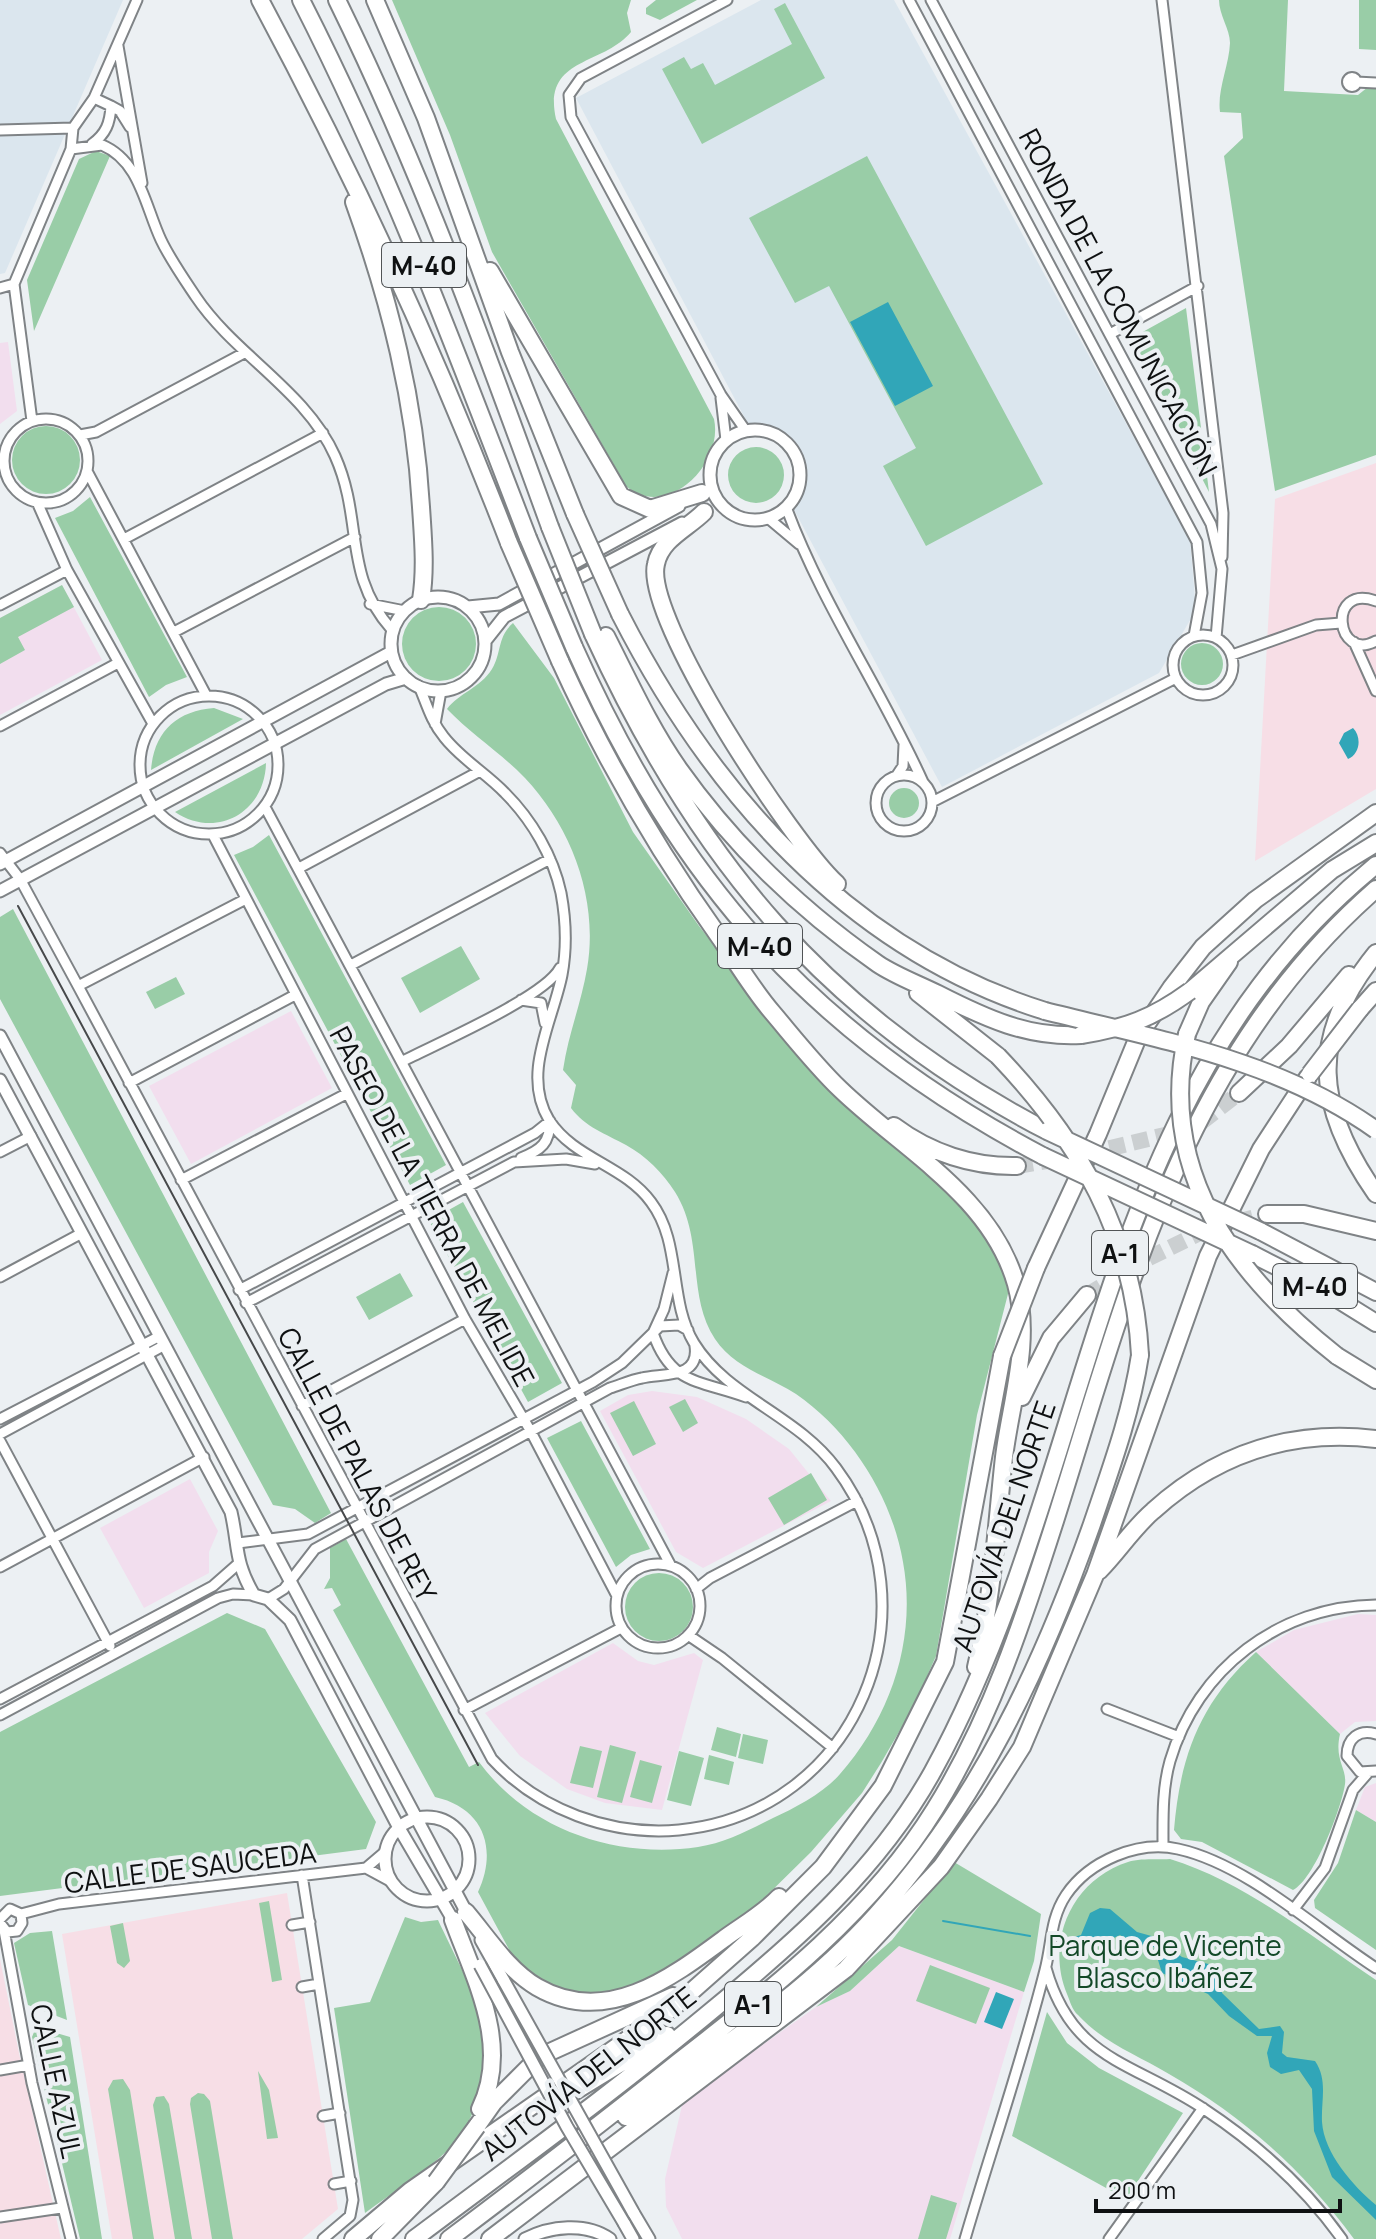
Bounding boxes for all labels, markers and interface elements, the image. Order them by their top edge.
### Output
street label: RONDA DE LA COMUNICACIÓN [1011,122,1227,482]
road number: M-40 [382,243,466,287]
road number: M-40 [718,924,802,968]
street label: PASEO DE LA TIERRA DE MELIDE [322,1020,544,1392]
road number: A-1 [1092,1231,1148,1275]
road number: M-40 [1273,1264,1357,1308]
street label: CALLE DE PALAS DE REY [270,1320,447,1608]
street label: AUTOVÍA DEL NORTE [942,1396,1064,1656]
street label: CALLE DE SAUCEDA [62,1833,319,1901]
park label: Parque de Vicente Blasco Ibáñez [1048,1926,1282,1996]
street label: AUTOVÍA DEL NORTE [473,1977,703,2169]
road number: A-1 [725,1982,781,2026]
street label: CALLE AZUL [22,2001,92,2161]
scale bar [1096,2163,1340,2213]
text: 200 m [1108,2173,1176,2206]

